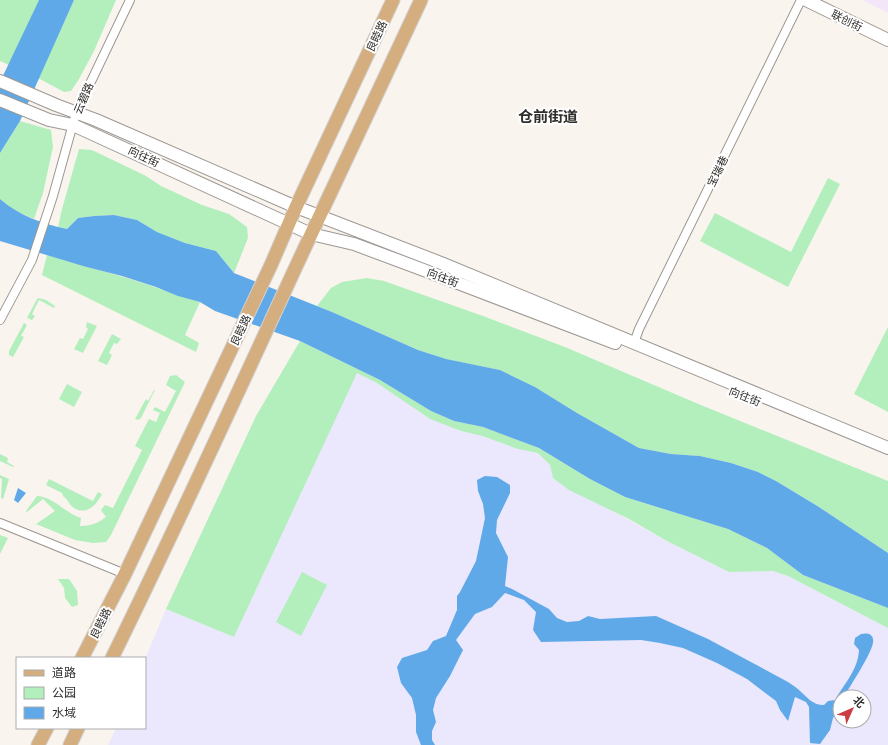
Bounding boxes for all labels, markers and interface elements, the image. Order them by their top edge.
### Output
street label: 联创街 [829,7,865,33]
street label: 良睦路 [363,18,389,54]
street label: 云碧路 [71,80,95,116]
district label: 仓前街道 [518,107,578,125]
street label: 向往街 [126,143,162,169]
street label: 宝瑞巷 [704,153,730,189]
street label: 向往街 [425,265,461,289]
street label: 良睦路 [227,312,253,348]
street label: 向往街 [727,384,763,408]
street label: 良睦路 [87,605,113,641]
legend [16,657,146,729]
text: 道路 [52,665,76,679]
text: 公园 [52,685,76,699]
north arrow [832,689,872,729]
text: 北 [851,693,868,710]
text: 水域 [52,705,76,719]

